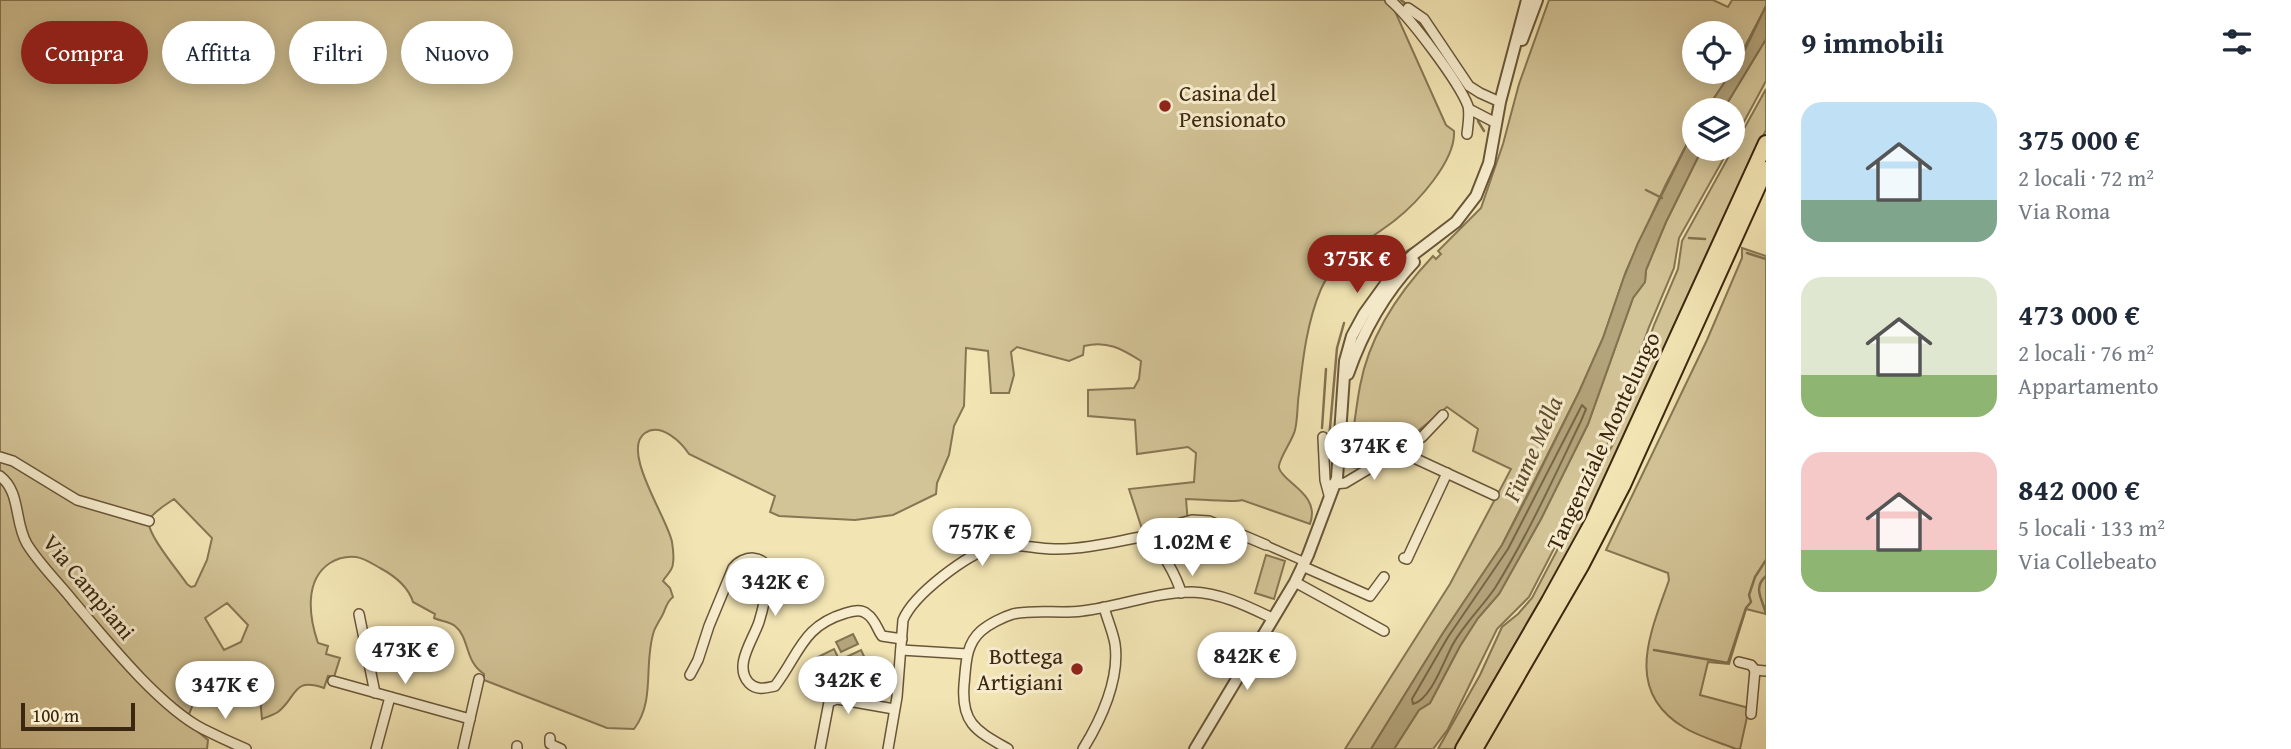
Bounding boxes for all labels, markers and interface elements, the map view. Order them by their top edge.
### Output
text: 9 immobili [1801,20,1944,64]
chip: Compra [21,21,148,84]
chip: Affitta [162,21,275,84]
chip: Filtri [289,21,387,84]
chip: Nuovo [401,21,513,84]
map controls [1682,21,1745,161]
button: locate [1682,21,1745,84]
icon: filters [2218,23,2256,61]
place label: Casina del Pensionato [1179,76,1286,135]
marker: Casina del Pensionato [1157,98,1173,114]
button: layers [1682,98,1745,161]
text: 375 000 € [2018,117,2140,161]
icon: home [1857,130,1941,214]
text: 2 locali · 72 m² [2018,161,2154,194]
text: Via Roma [2018,194,2110,227]
pin: 375K € [1300,236,1414,295]
text: 375K € [1323,241,1391,274]
text: 473 000 € [2018,292,2140,336]
icon: home [1857,305,1941,389]
street label: Tangenziale Montelungo [1537,326,1668,556]
text: 2 locali · 76 m² [2018,336,2154,369]
text: Appartamento [2018,369,2158,402]
water label: Fiume Mella [1493,391,1571,508]
pin: 374K € [1317,422,1431,482]
text: 374K € [1340,428,1408,461]
text: 842 000 € [2018,467,2140,511]
icon: home [1857,480,1941,564]
pin: 757K € [925,508,1039,568]
text: 5 locali · 133 m² [2018,511,2165,544]
text: 757K € [948,514,1016,547]
pin: 1.02M € [1127,518,1257,578]
text: 1.02M € [1152,524,1232,557]
street label: Via Campiani [35,527,143,647]
text: Via Collebeato [2018,544,2157,577]
pin: 342K € [718,558,832,618]
text: 342K € [741,564,809,597]
pin: 473K € [348,626,462,686]
text: 473K € [371,632,439,665]
pin: 842K € [1190,632,1304,692]
text: 842K € [1213,638,1281,671]
place label: Bottega Artigiani [977,639,1063,698]
pin: 342K € [791,656,905,716]
marker: Bottega Artigiani [1069,661,1085,677]
pin: 347K € [168,662,282,721]
text: 342K € [814,662,882,695]
text: 347K € [191,667,259,700]
scale bar [21,700,135,732]
text: 100 m [32,701,79,729]

